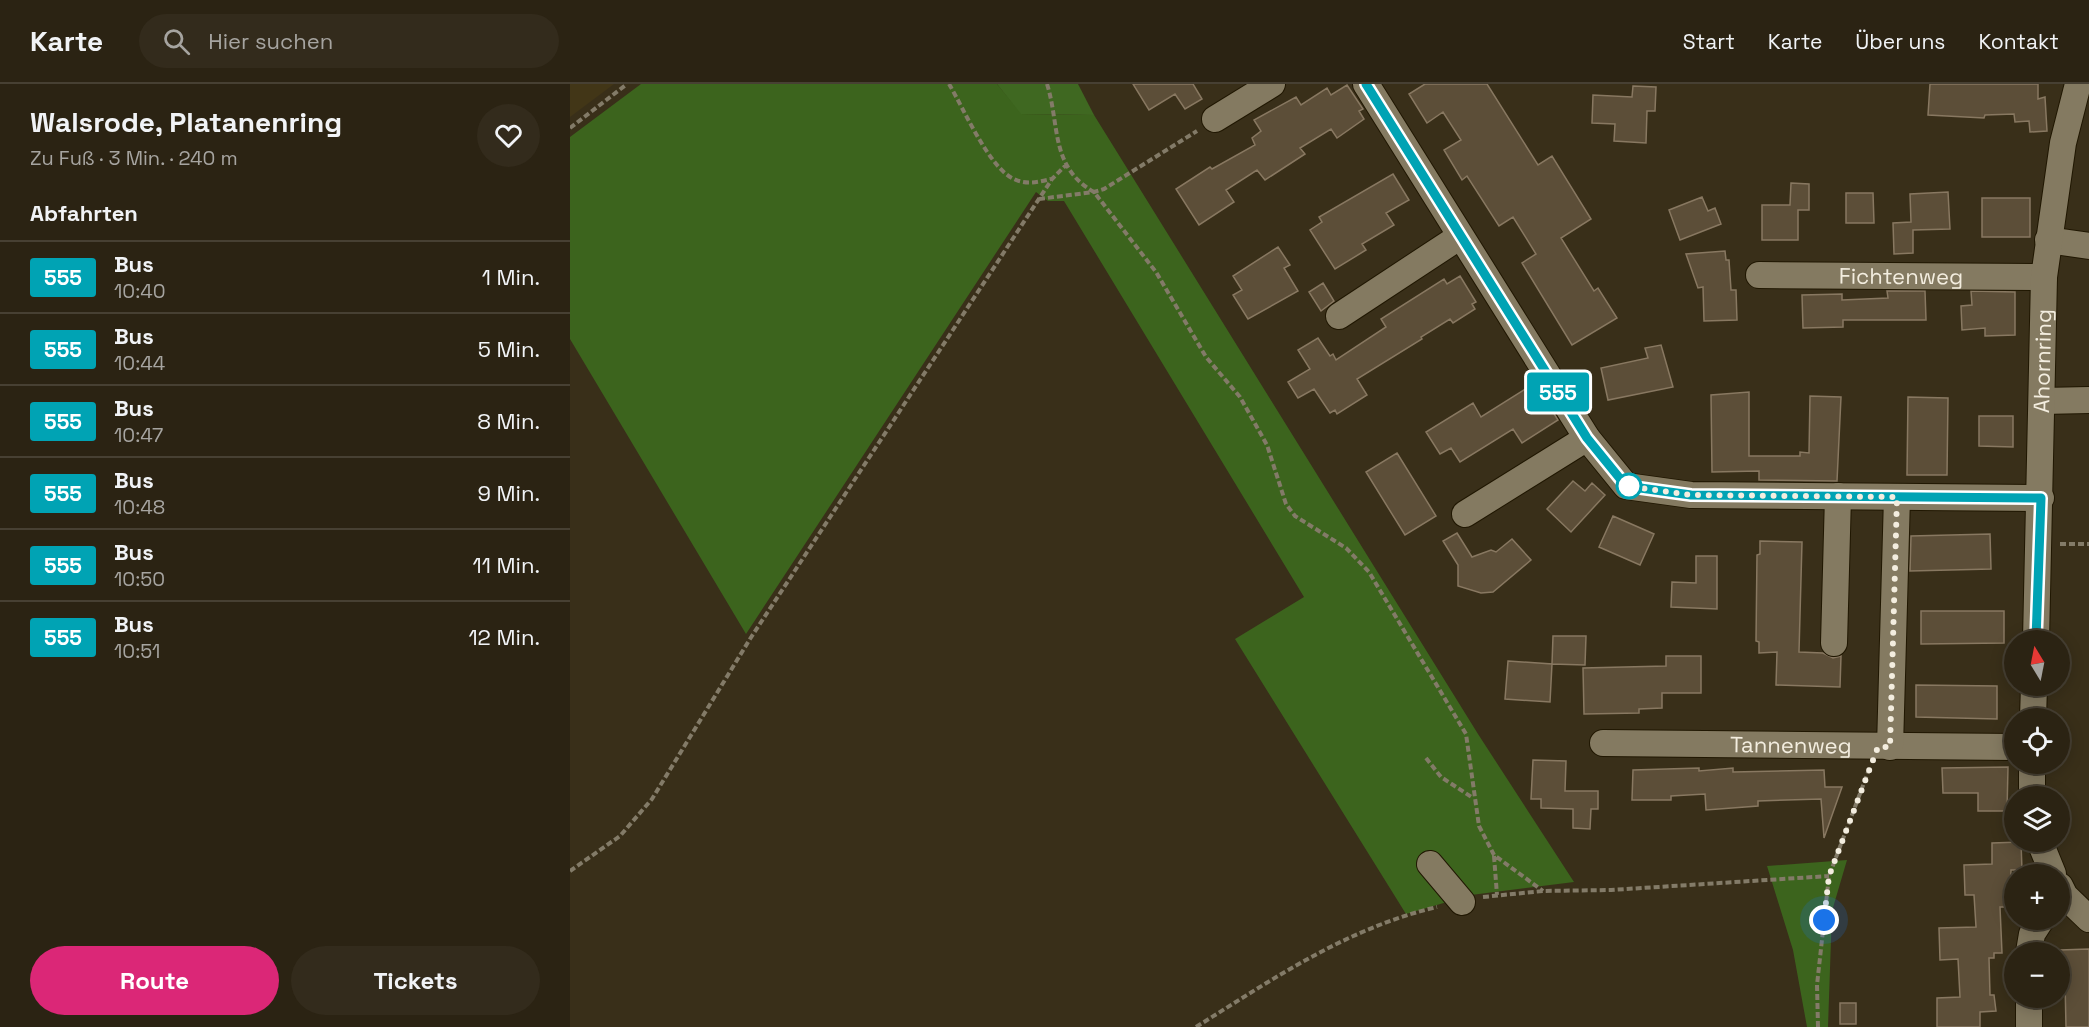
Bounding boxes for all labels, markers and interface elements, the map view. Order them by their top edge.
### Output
search box [139,14,559,68]
text: Karte [30,23,103,59]
icon: search [160,25,193,58]
text: Hier suchen [208,27,333,55]
text: Start [1683,28,1735,55]
text: Karte [1768,28,1822,55]
text: Über uns [1855,28,1945,55]
text: Kontakt [1978,28,2059,55]
text: Walsrode, Platanenring [30,104,342,140]
button: heart [477,104,540,167]
text: Zu Fuß · 3 Min. · 240 m [30,145,238,171]
text: Abfahrten [30,199,138,227]
text: Bus [114,250,154,278]
street label: Fichtenweg [1839,262,1963,290]
text: 1 Min. [482,263,540,291]
text: 555 [44,264,82,291]
text: 10:40 [114,278,166,304]
street label: Ahornring [2027,309,2057,413]
text: Bus [114,322,154,350]
text: 5 Min. [478,335,540,363]
text: 555 [44,336,82,363]
text: 10:44 [114,350,165,376]
line badge: 555 [1524,372,1592,412]
text: 555 [1539,379,1577,406]
text: Bus [114,394,154,422]
text: 8 Min. [477,407,540,435]
text: 555 [44,408,82,435]
text: 10:47 [114,422,163,448]
text: Bus [114,466,154,494]
unlabelled marker [1616,473,1642,499]
text: 9 Min. [477,479,540,507]
text: 555 [44,480,82,507]
text: 10:48 [114,494,165,520]
text: Bus [114,538,154,566]
text: 11 Min. [472,551,540,579]
text: 555 [44,552,82,579]
text: 10:50 [114,566,165,592]
text: Bus [114,610,154,638]
text: 12 Min. [468,623,540,651]
text: 555 [44,624,82,651]
north arrow [2004,630,2070,696]
map controls [2004,630,2070,1008]
text: 10:51 [114,638,160,664]
button: locate [2004,708,2070,774]
street label: Tannenweg [1730,730,1852,759]
button: layers [2004,786,2070,852]
button: + [2004,864,2070,930]
your location [1809,905,1839,935]
button: − [2004,942,2070,1008]
button: Route [30,946,279,1015]
button: Tickets [291,946,540,1015]

